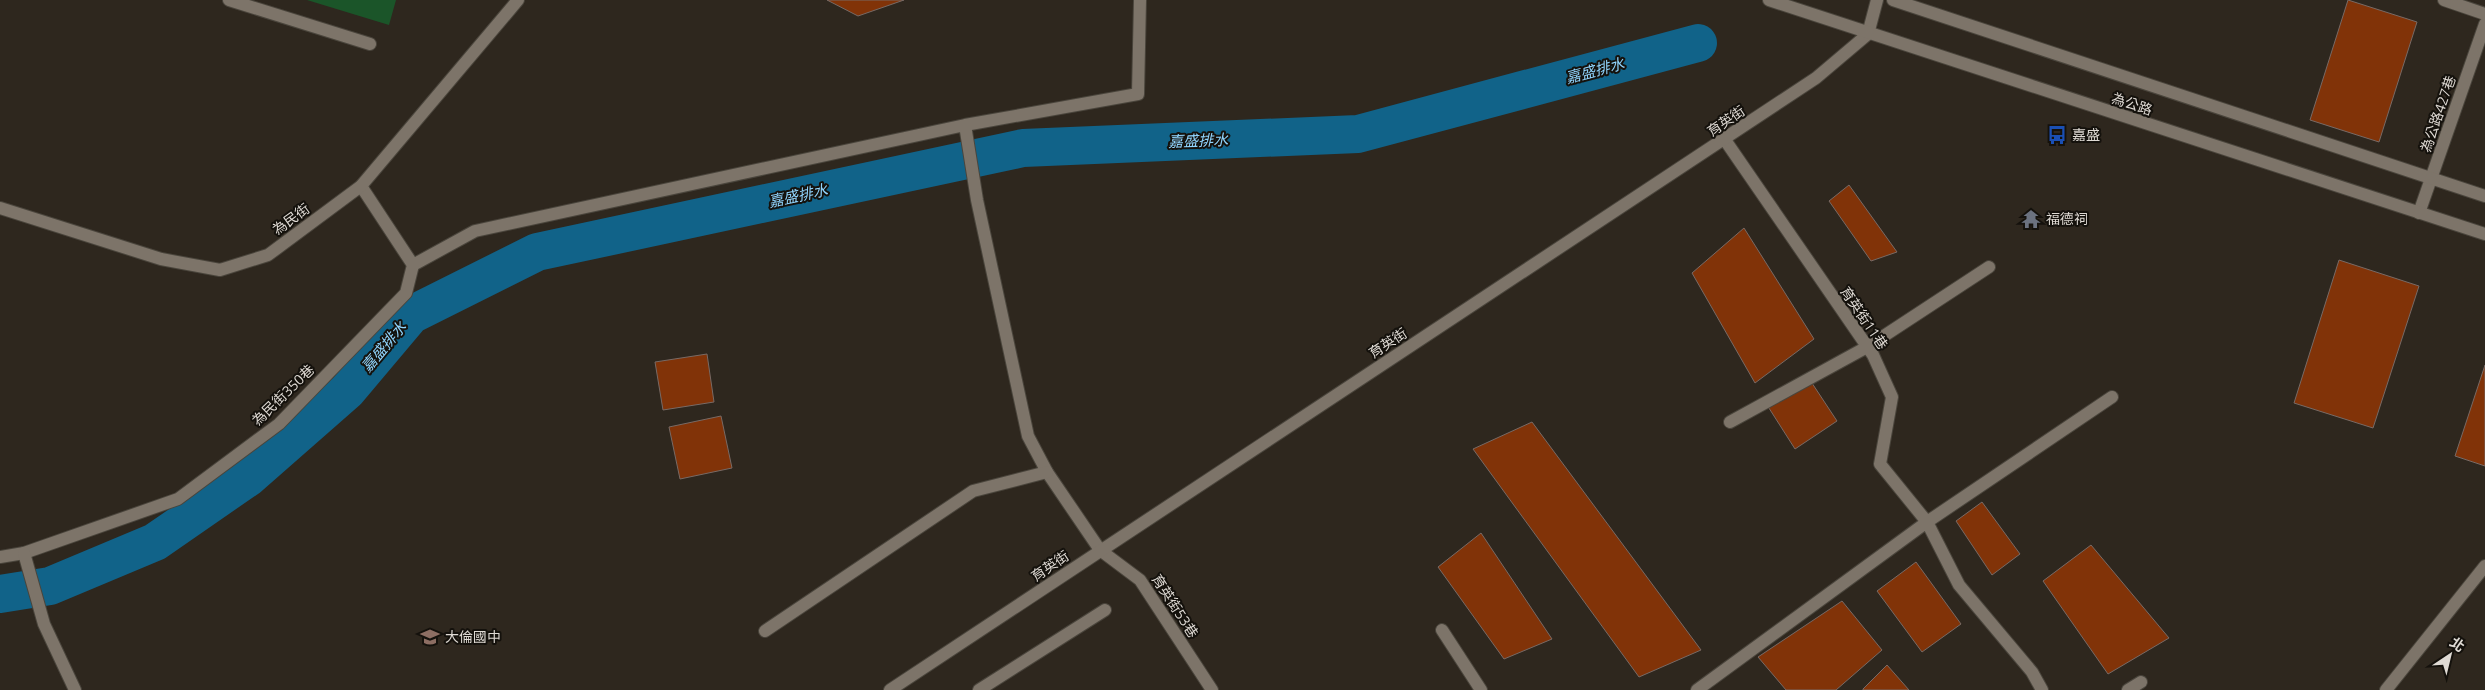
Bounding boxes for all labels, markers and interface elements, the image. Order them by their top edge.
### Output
water label: 嘉盛排水 [1563,52,1627,87]
street label: 為公路427巷 [2416,73,2460,155]
street label: 為公路 [2109,88,2155,119]
street label: 育英街 [1703,101,1748,140]
bus stop icon: 嘉盛 [2046,124,2068,146]
place label: 嘉盛 [2072,125,2100,144]
water label: 嘉盛排水 [1168,129,1229,151]
water label: 嘉盛排水 [766,179,830,211]
street label: 為民街 [268,199,313,239]
temple icon: 福德祠 [2020,208,2042,230]
place label: 福德祠 [2046,209,2088,228]
street label: 育英街11巷 [1836,283,1892,353]
water label: 嘉盛排水 [356,316,411,376]
street label: 育英街 [1365,323,1411,362]
street label: 為民街350巷 [247,360,318,429]
street label: 育英街 [1027,546,1072,585]
street label: 育英街53巷 [1148,570,1203,641]
school or university icon: 大倫國中 [419,626,441,648]
place label: 大倫國中 [445,627,501,646]
north arrow [2425,630,2475,680]
text: 北 [2447,632,2469,656]

